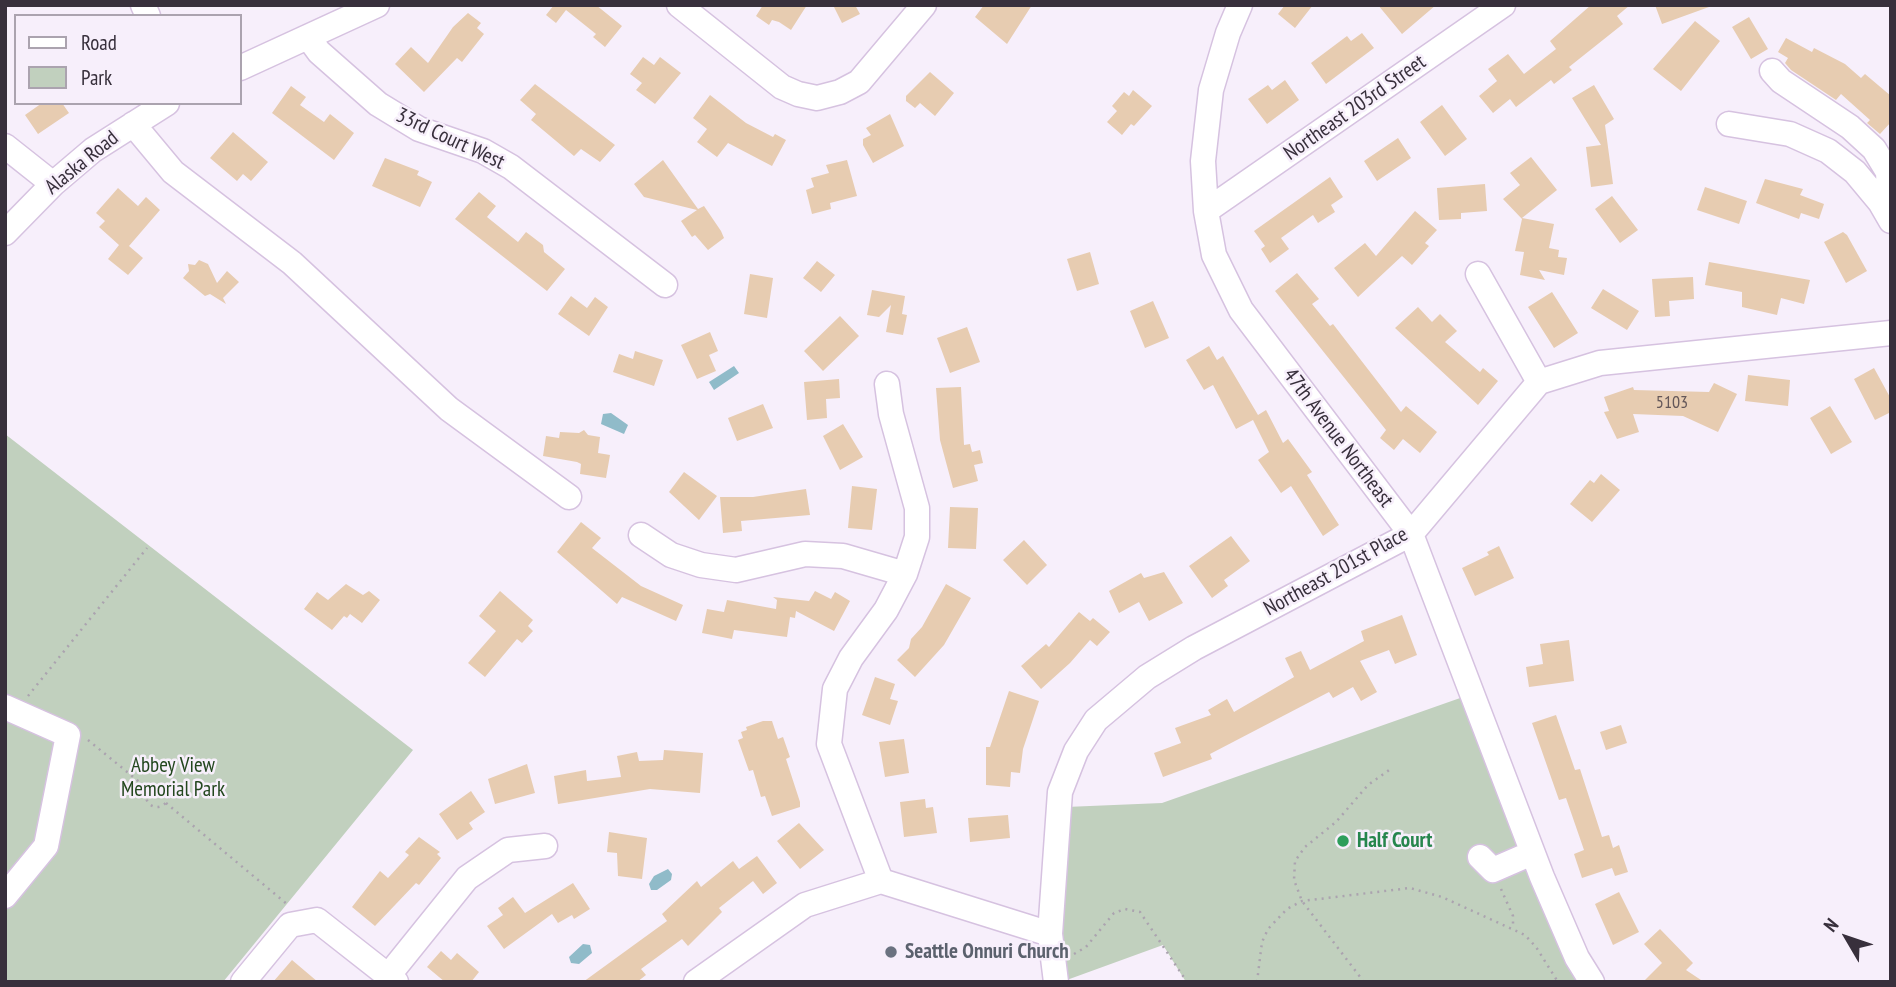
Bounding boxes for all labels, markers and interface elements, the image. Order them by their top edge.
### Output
legend [14,14,242,105]
text: Road [81,29,117,56]
street label: Northeast 203rd Street [1279,50,1431,166]
text: Park [81,64,112,91]
street label: 33rd Court West [392,103,508,175]
street label: Alaska Road [40,126,124,200]
street label: 47th Avenue Northeast [1278,364,1398,512]
house number: 5103 [1656,392,1688,414]
street label: Northeast 201st Place [1260,522,1412,622]
park label: Abbey View Memorial Park [121,753,225,803]
place label: Half Court [1357,828,1432,854]
marker: Half Court [1335,833,1351,849]
north arrow [1812,903,1882,973]
text: N [1818,913,1843,936]
place label: Seattle Onnuri Church [905,939,1069,965]
marker: Seattle Onnuri Church [883,944,899,960]

